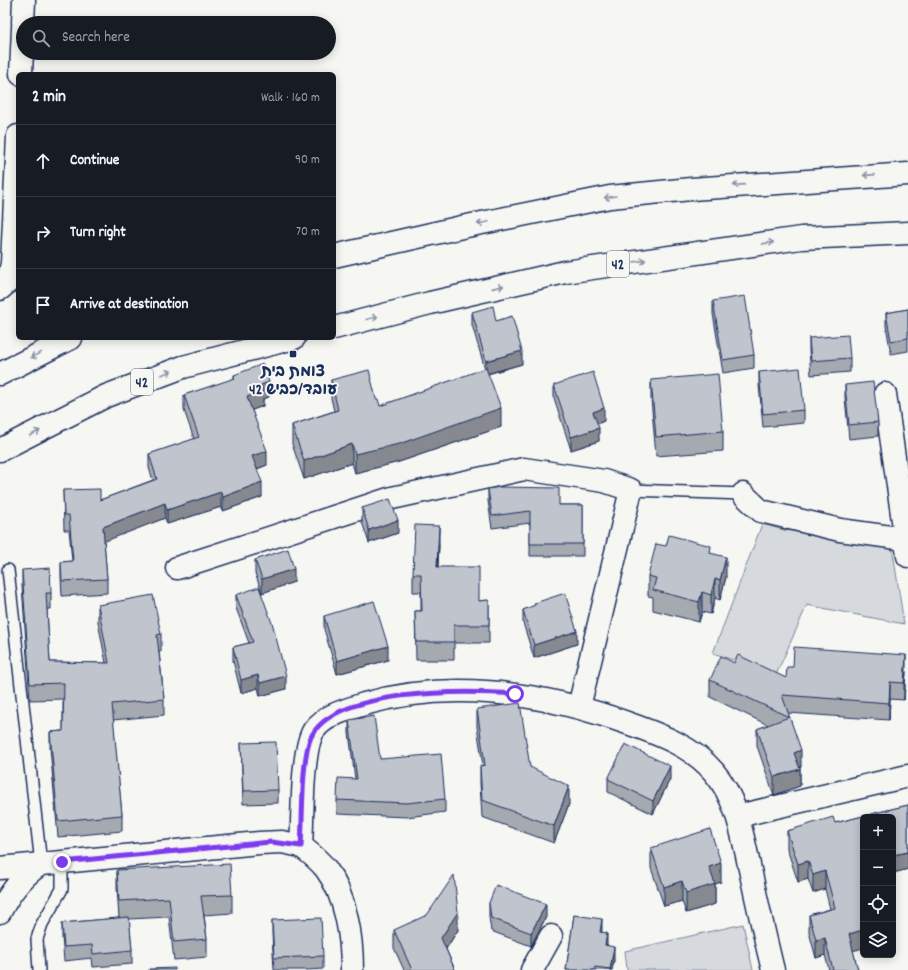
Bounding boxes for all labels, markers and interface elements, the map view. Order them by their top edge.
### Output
search box [16,16,336,60]
icon: search [30,27,52,49]
text: Search here [62,27,130,49]
text: 2 min [32,86,66,110]
text: Walk · 160 m [261,89,320,108]
icon: ahead [32,150,54,172]
text: Continue [70,150,119,172]
text: 90 m [295,151,320,170]
one-way arrow [863,172,876,179]
one-way arrow [733,181,746,189]
one-way arrow [604,193,617,201]
one-way arrow [476,219,489,227]
icon: right [32,222,54,244]
text: Turn right [70,222,126,244]
text: 70 m [296,223,320,242]
one-way arrow [761,239,774,247]
road number: 42 [607,251,629,277]
one-way arrow [633,257,646,265]
one-way arrow [491,283,504,291]
icon: arrive [32,294,54,316]
text: Arrive at destination [70,294,188,316]
one-way arrow [365,313,378,321]
marker: צומת בית עובד/כביש 42 [288,349,298,359]
one-way arrow [30,352,42,359]
place label: צומת בית עובד/כביש 42 [249,361,337,402]
road number: 42 [131,369,153,395]
one-way arrow [159,369,171,377]
one-way arrow [28,428,40,436]
route start [506,685,524,703]
map controls [860,814,896,958]
button: + [860,814,896,850]
button: − [860,850,896,886]
route end [53,853,71,871]
button: locate [860,886,896,922]
button: layers [860,922,896,958]

